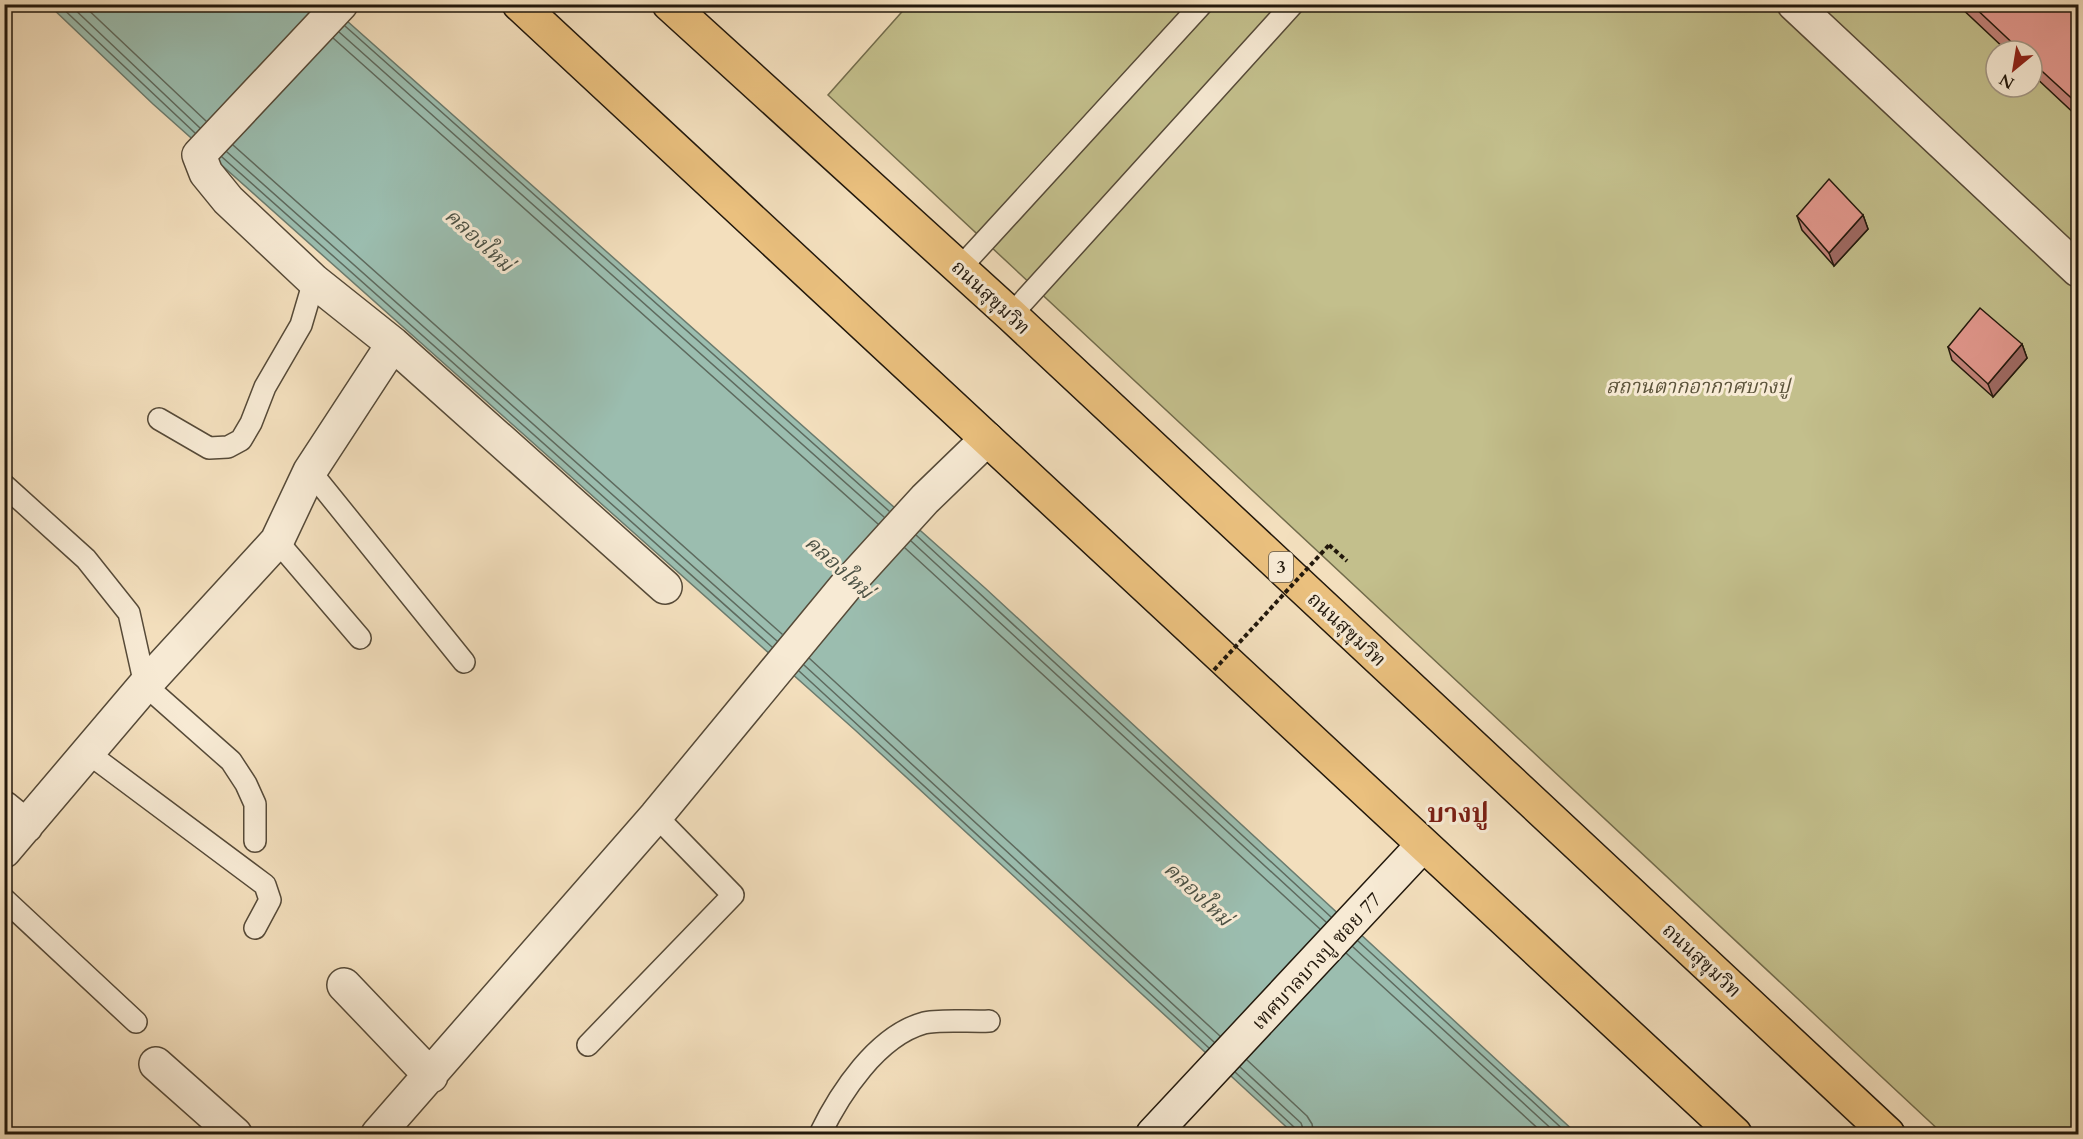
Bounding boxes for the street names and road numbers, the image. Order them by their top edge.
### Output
street label: ถนนสุขุมวิท [945,254,1036,341]
road number: 3 [1269,552,1293,582]
street label: ถนนสุขุมวิท [1301,586,1392,673]
street label: เทศบาลบางปู ซอย 77 [1245,887,1387,1036]
street label: ถนนสุขุมวิท [1656,917,1747,1004]

